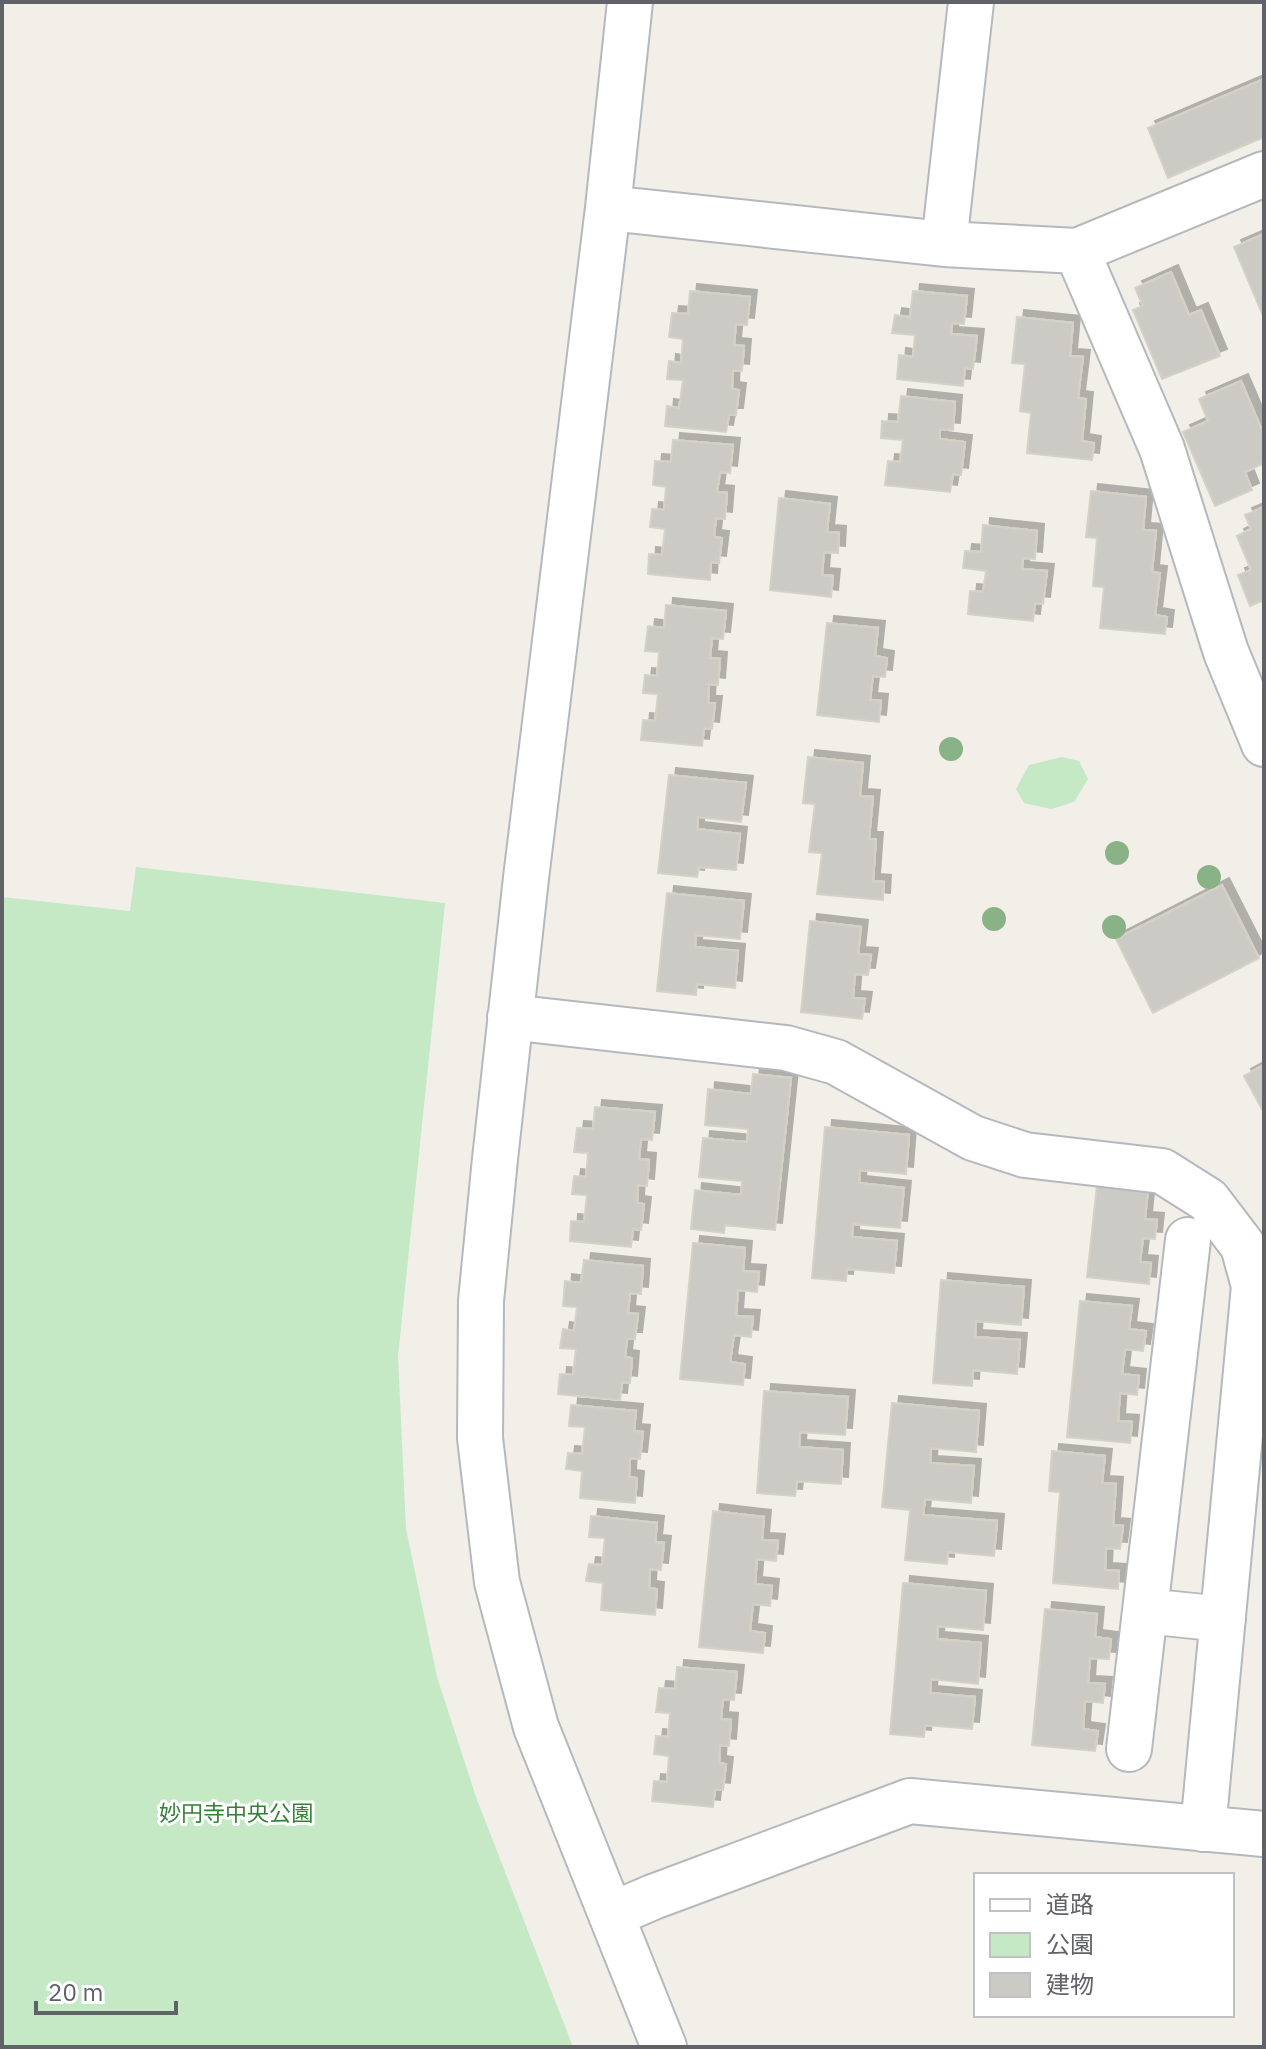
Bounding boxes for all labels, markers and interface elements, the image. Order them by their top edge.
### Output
park label: 妙円寺中央公園 [159,1798,313,1827]
legend [974,1873,1234,2017]
text: 道路 [1046,1888,1094,1920]
text: 公園 [1046,1928,1094,1960]
scale bar [36,1965,176,2015]
text: 建物 [1046,1968,1094,2000]
text: 20 m [48,1976,103,2008]

